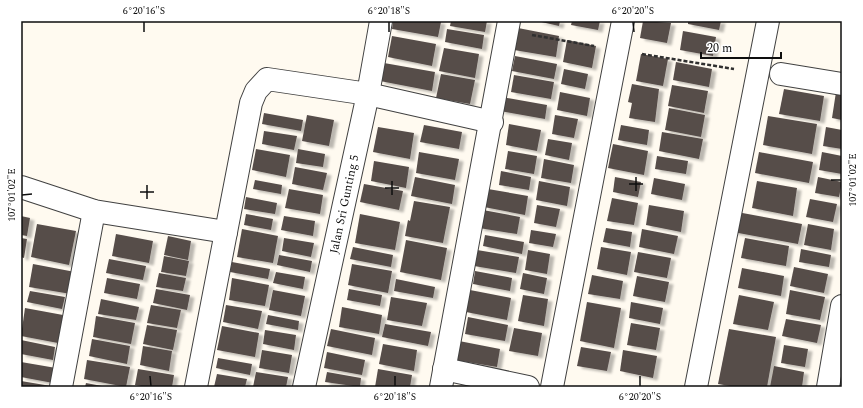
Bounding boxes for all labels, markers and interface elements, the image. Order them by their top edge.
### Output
text: 6°20'16"S [123,3,165,19]
text: 6°20'18"S [368,3,410,19]
text: 6°20'20"S [612,3,654,19]
scale bar [701,34,781,60]
text: 20 m [707,39,732,58]
street label: Jalan Sri Gunting 5 [325,153,364,255]
text: 107°01'02"E [845,153,861,207]
text: 107°01'02"E [4,168,20,222]
text: 6°20'16"S [130,389,172,405]
text: 6°20'18"S [374,389,416,405]
text: 6°20'20"S [619,389,661,405]

